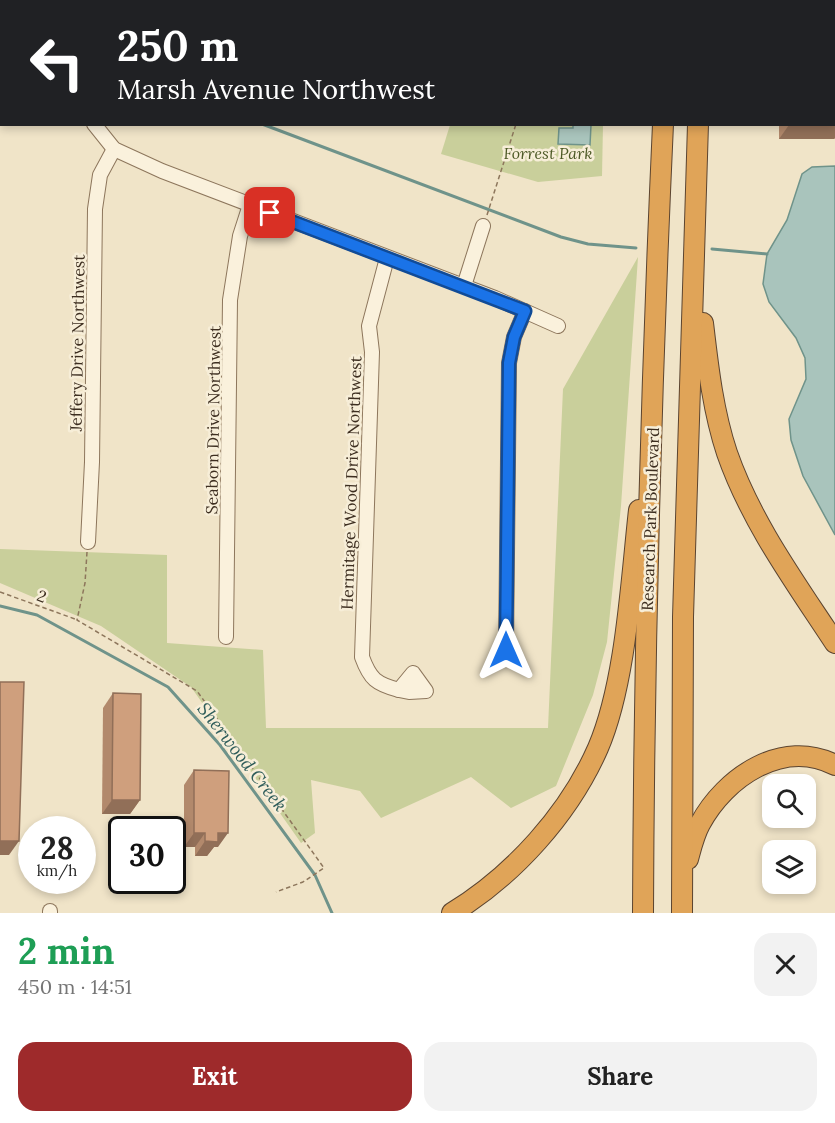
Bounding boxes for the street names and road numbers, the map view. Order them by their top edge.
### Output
street label: Jeffery Drive Northwest [65,253,89,433]
street label: Seaborn Drive Northwest [201,325,225,515]
street label: Hermitage Wood Drive Northwest [337,355,365,610]
street label: Research Park Boulevard [637,426,663,611]
street label: 2 [34,585,50,607]

